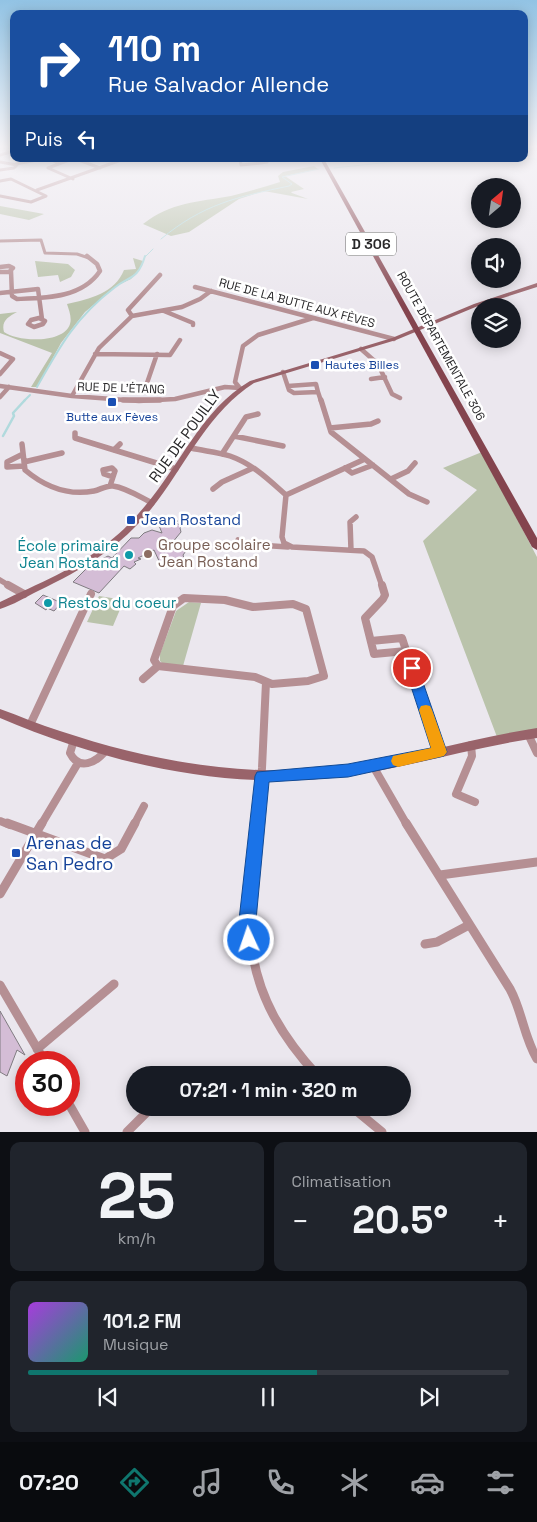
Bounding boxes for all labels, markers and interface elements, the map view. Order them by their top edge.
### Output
text: 110 m [108,27,201,71]
icon: right [25,30,90,95]
text: Rue Salvador Allende [108,70,329,98]
icon: left [73,125,101,153]
text: Puis [25,127,63,152]
north arrow [471,178,521,228]
map controls [471,178,521,348]
road number: D 306 [346,232,396,255]
button: sound [471,238,521,288]
street label: ROUTE DÉPARTEMENTALE 306 [393,269,489,423]
street label: RUE DE LA BUTTE AUX FÈVES [217,274,377,332]
button: layers [471,298,521,348]
place label: Hautes Billes [325,357,399,373]
marker: Hautes Billes [309,359,321,371]
street label: RUE DE L'ÉTANG [77,378,165,398]
street label: RUE DE POUILLY [144,385,225,486]
marker: Butte aux Fèves [106,396,118,408]
place label: Butte aux Fèves [66,409,158,425]
place label: Jean Rostand [141,510,241,529]
marker: Jean Rostand [125,514,137,526]
place label: Groupe scolaire Jean Rostand [158,535,271,571]
place label: École primaire Jean Rostand [17,536,119,572]
marker: Groupe scolaire Jean Rostand [142,548,154,560]
marker: École primaire Jean Rostand [123,549,135,561]
place label: Restos du coeur [58,593,177,612]
marker: Restos du coeur [42,597,54,609]
pin [391,647,433,689]
icon: arrive [398,654,426,682]
place label: Arenas de San Pedro [26,831,113,875]
marker: Arenas de San Pedro [10,847,22,859]
position arrow [222,913,274,965]
speed limit sign: 30 [15,1051,80,1116]
text: 07:21 · 1 min · 320 m [179,1078,358,1103]
text: 25 [98,1154,176,1237]
text: Climatisation [292,1171,391,1192]
text: 20.5° [352,1196,448,1244]
text: − [292,1203,309,1239]
text: + [492,1203,509,1239]
text: km/h [118,1228,156,1249]
text: 101.2 FM [103,1309,181,1334]
text: Musique [103,1334,169,1355]
icon: previous [94,1383,122,1411]
icon: pause [254,1383,282,1411]
icon: next [415,1383,443,1411]
icon: directions [117,1465,152,1500]
icon: music [190,1465,225,1500]
icon: phone [263,1465,298,1500]
icon: climate [337,1465,372,1500]
icon: car [410,1465,445,1500]
icon: filters [483,1465,518,1500]
text: 07:20 [19,1468,79,1496]

